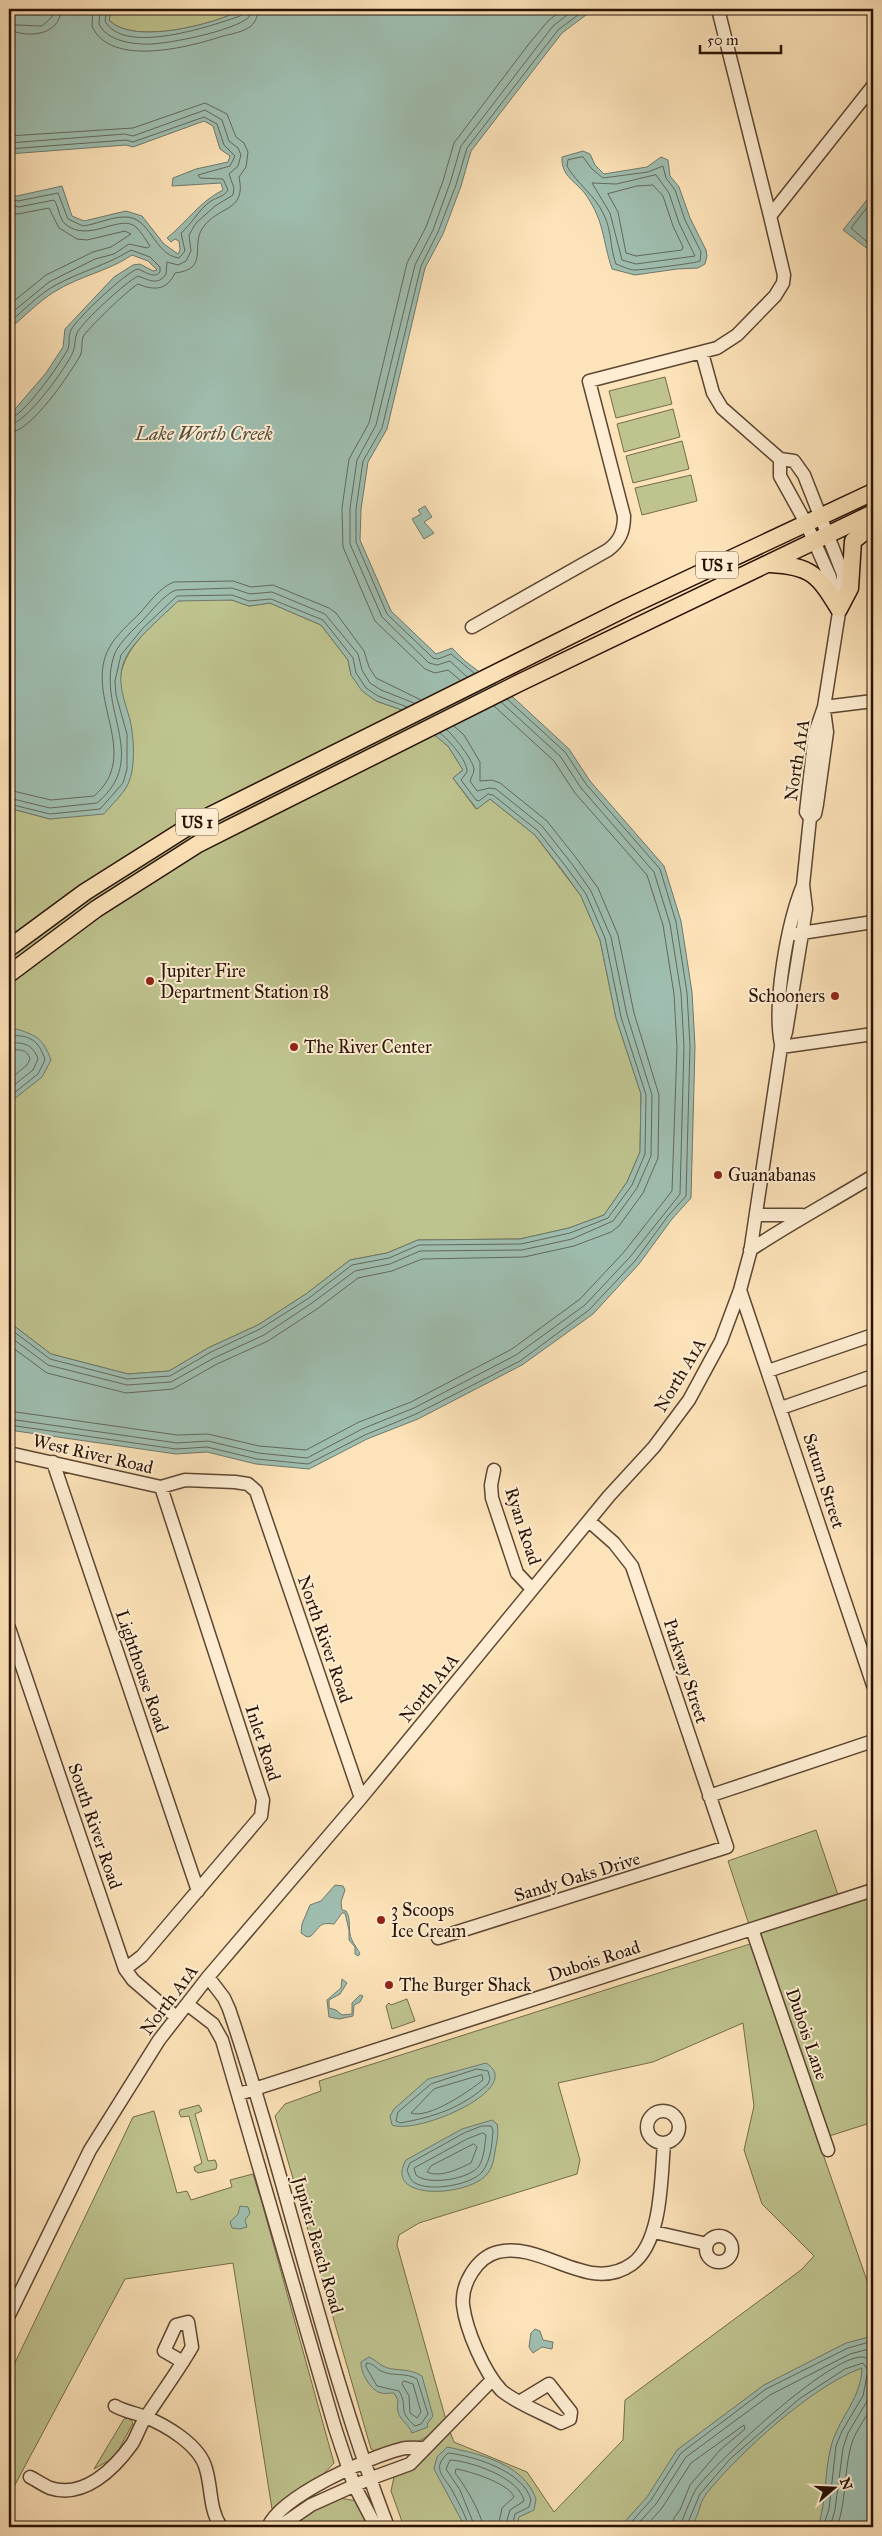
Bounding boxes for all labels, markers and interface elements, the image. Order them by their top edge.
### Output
scale bar [700,22,781,54]
text: 50 m [707,31,739,49]
water label: Lake Worth Creek [134,422,273,445]
road number: US 1 [696,552,738,578]
street label: North A1A [780,718,814,802]
road number: US 1 [176,809,218,836]
place label: Jupiter Fire Department Station 18 [158,960,329,1003]
marker: Jupiter Fire Department Station 18 [144,975,156,987]
place label: Schooners [748,985,825,1007]
marker: Schooners [829,990,841,1002]
place label: The River Center [304,1036,432,1058]
marker: The River Center [288,1041,300,1053]
place label: Guanabanas [728,1164,816,1186]
marker: Guanabanas [712,1169,724,1181]
street label: North A1A [649,1334,711,1416]
street label: West River Road [31,1429,155,1479]
street label: Saturn Street [798,1431,850,1532]
street label: Ryan Road [500,1484,546,1568]
street label: North River Road [293,1572,357,1706]
street label: Lighthouse Road [110,1607,173,1735]
street label: Parkway Street [659,1616,713,1727]
street label: North A1A [395,1649,463,1727]
street label: Inlet Road [240,1702,286,1784]
street label: South River Road [63,1760,127,1892]
street label: Sandy Oaks Drive [511,1847,643,1907]
place label: 3 Scoops Ice Cream [391,1899,466,1942]
marker: 3 Scoops Ice Cream [375,1914,387,1926]
street label: Dubois Road [545,1936,643,1986]
street label: North A1A [135,1960,203,2040]
place label: The Burger Shack [399,1974,532,1997]
marker: The Burger Shack [383,1979,395,1991]
street label: Dubois Lane [781,1985,833,2083]
street label: Jupiter Beach Road [286,2172,348,2316]
north arrow [810,2464,860,2514]
text: N [836,2476,856,2492]

